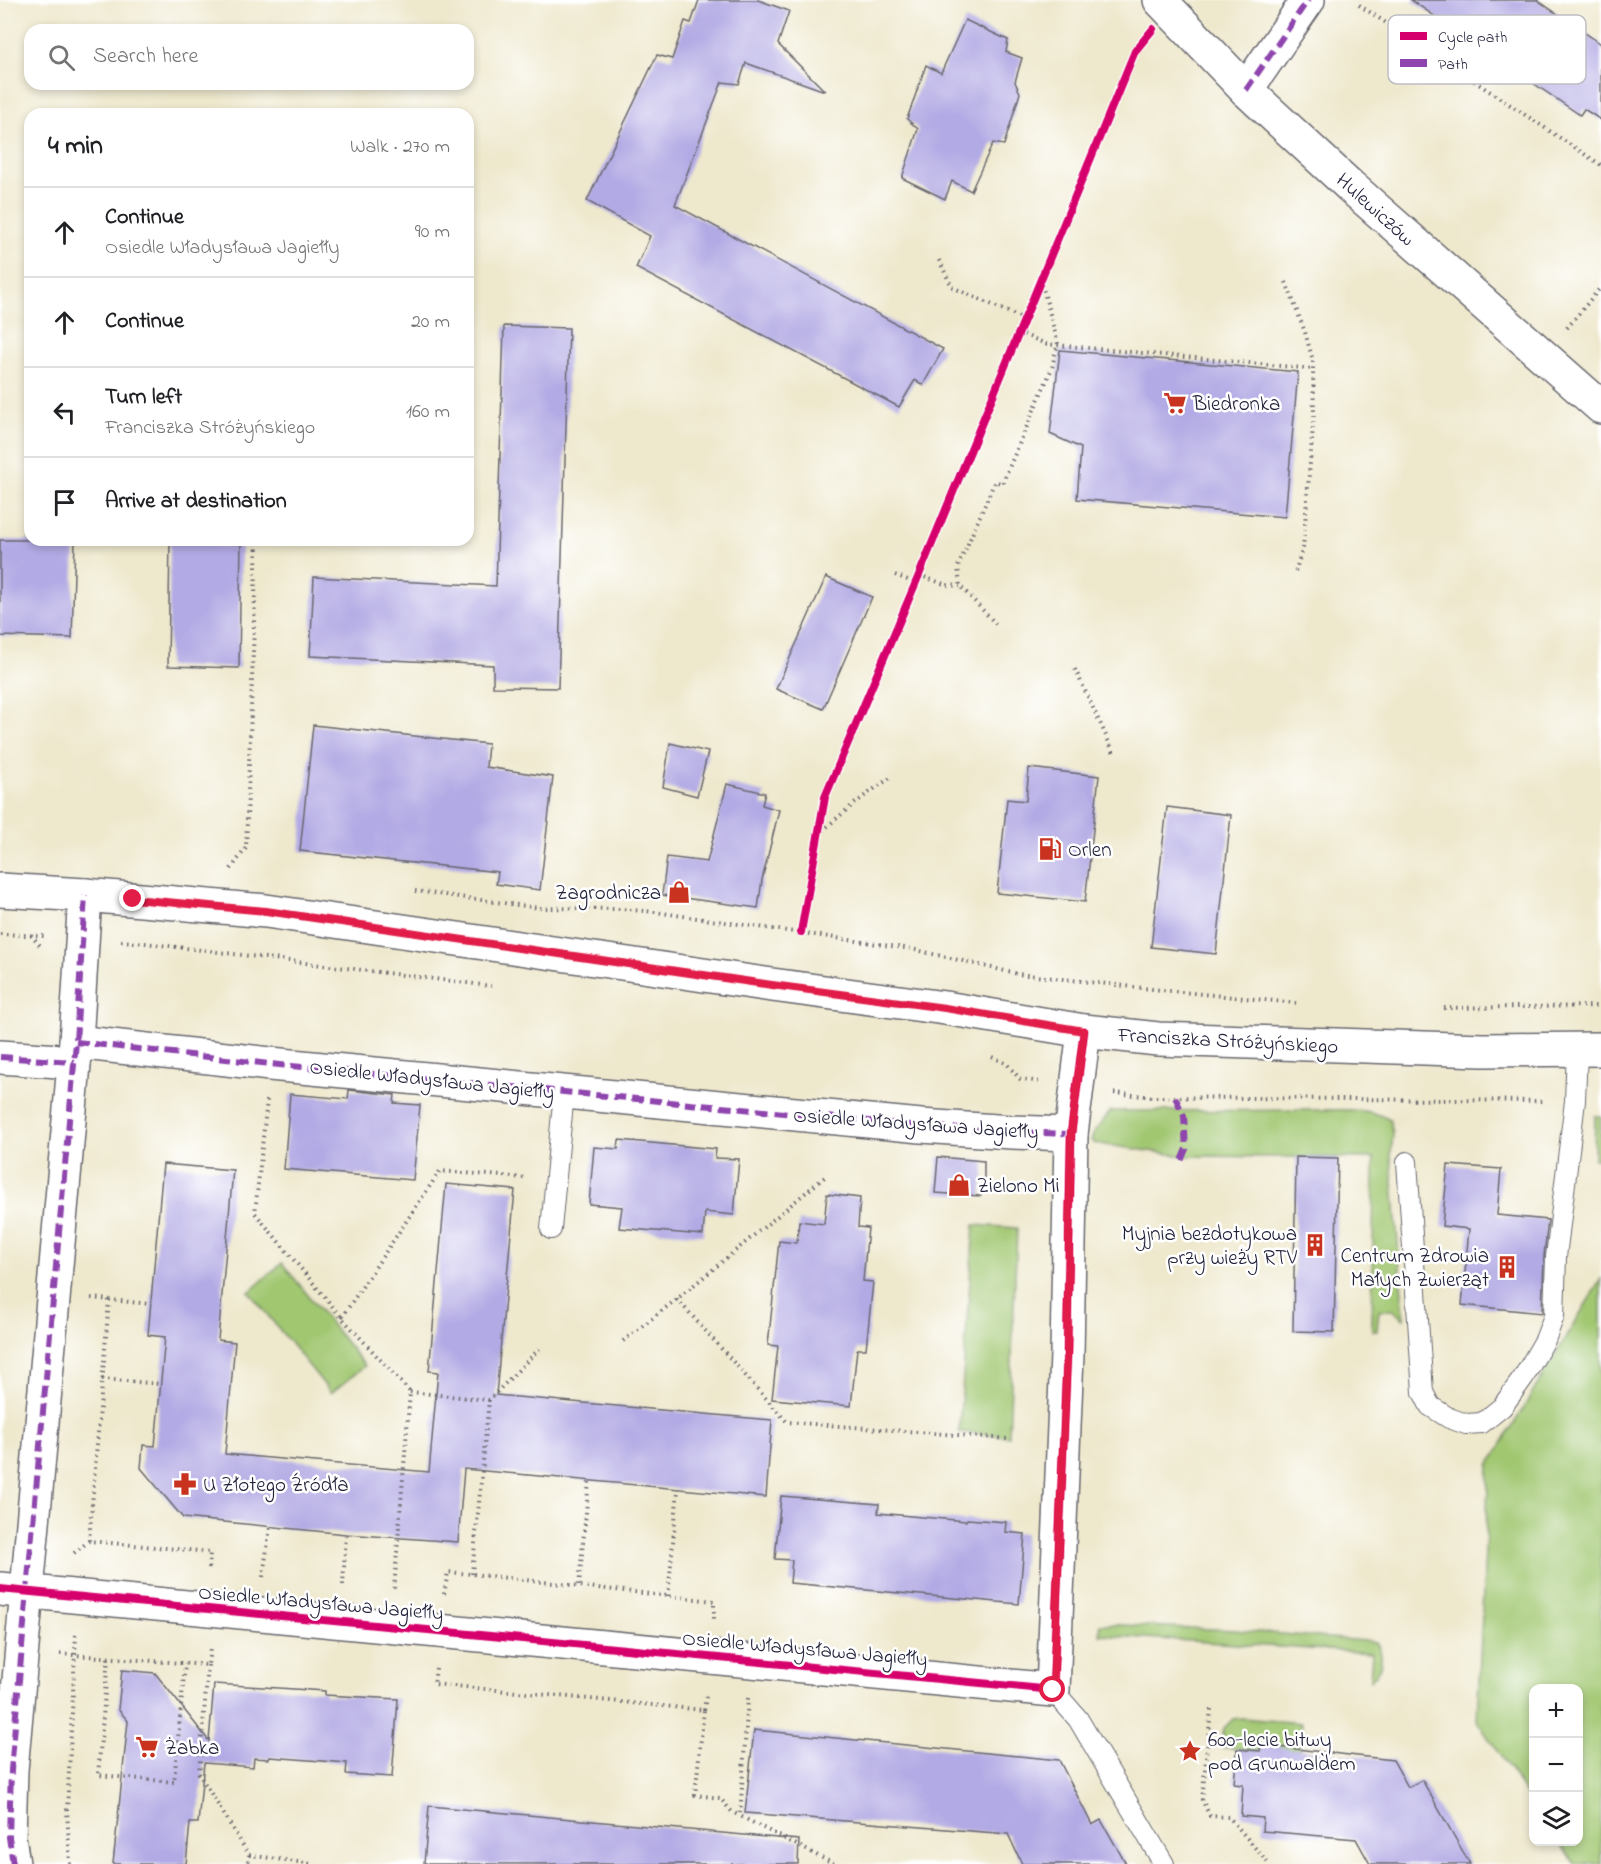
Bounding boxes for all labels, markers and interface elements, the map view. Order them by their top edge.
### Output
legend [1388,15,1586,84]
search box [24,24,474,90]
text: Cycle path [1438,26,1507,50]
icon: search [45,41,78,74]
text: Search here [93,41,198,73]
text: Path [1438,53,1468,77]
text: 4 min [48,128,103,166]
text: Walk · 270 m [350,133,450,162]
street label: Hulewiczów [1328,167,1421,254]
text: Continue [105,202,184,234]
icon: ahead [48,216,81,249]
text: 90 m [415,218,450,247]
text: Osiedle Władysława Jagiełły [105,234,339,263]
icon: ahead [48,306,81,339]
text: Continue [105,306,184,338]
text: 20 m [411,308,450,337]
text: Turn left [105,382,182,414]
supermarket icon: Biedronka [1162,390,1188,416]
place label: Biedronka [1192,390,1280,420]
icon: left [48,396,81,429]
text: 160 m [406,398,450,427]
text: Franciszka Stróżyńskiego [105,414,315,443]
icon: arrive [48,486,81,519]
text: Arrive at destination [105,486,287,518]
fuel station icon: Orlen [1037,836,1063,862]
place label: Orlen [1068,836,1112,866]
place label: Zagrodnicza [555,879,661,911]
shop icon: Zagrodnicza [666,879,692,905]
route end [119,885,145,911]
street label: Franciszka Stróżyńskiego [1116,1021,1339,1065]
street label: Osiedle Władysława Jagiełły [308,1053,556,1111]
street label: Osiedle Władysława Jagiełły [792,1101,1040,1151]
shop icon: Zielono Mi [946,1172,972,1198]
place label: Zielono Mi [977,1172,1060,1202]
place label: Myjnia bezdotykowa przy wieży RTV [1122,1220,1297,1276]
building icon: Myjnia bezdotykowa przy wieży RTV [1302,1232,1328,1258]
place label: Centrum Zdrowia Małych Zwierząt [1341,1242,1489,1298]
building icon: Centrum Zdrowia Małych Zwierząt [1494,1254,1520,1280]
pharmacy icon: U Złotego Źródła [172,1471,198,1497]
place label: U Złotego Źródła [203,1471,349,1503]
street label: Osiedle Władysława Jagiełły [197,1578,445,1632]
street label: Osiedle Władysława Jagiełły [681,1624,929,1678]
route start [1039,1676,1065,1702]
map controls [1529,1684,1583,1846]
button: + [1529,1684,1583,1738]
place label: 600-lecie bitwy pod Grunwaldem [1208,1726,1356,1780]
supermarket icon: Żabka [134,1734,160,1760]
place label: Żabka [165,1734,219,1764]
place icon: 600-lecie bitwy pod Grunwaldem [1177,1738,1203,1764]
button: − [1529,1738,1583,1792]
button: layers [1529,1792,1583,1846]

